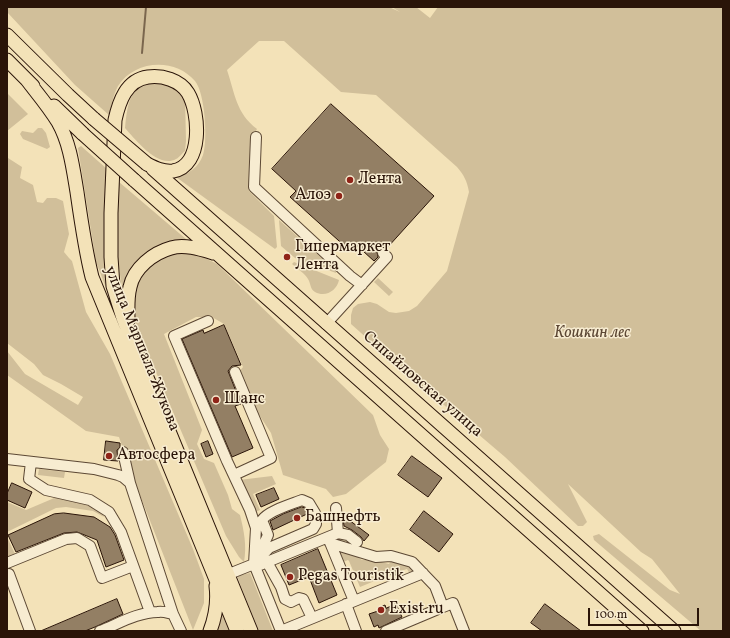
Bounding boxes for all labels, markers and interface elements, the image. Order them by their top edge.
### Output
place label: Лента [358,170,402,190]
marker: Лента [345,175,355,185]
place label: Алоэ [295,186,331,206]
marker: Алоэ [334,191,344,201]
place label: Гипермаркет Лента [295,238,390,276]
marker: Гипермаркет Лента [282,252,292,262]
street label: улица Маршала Жукова [99,264,183,434]
park label: Кошкин лес [554,324,630,344]
street label: Сипайловская улица [358,328,486,442]
place label: Шанс [224,390,265,410]
marker: Шанс [211,395,221,405]
place label: Автосфера [117,446,195,466]
marker: Автосфера [104,451,114,461]
place label: Башнефть [305,508,381,528]
marker: Башнефть [292,513,302,523]
place label: Pegas Touristik [298,567,404,587]
marker: Pegas Touristik [285,572,295,582]
place label: Exist.ru [389,600,444,620]
scale bar [590,600,701,626]
marker: Exist.ru [376,605,386,615]
text: 100 m [595,607,627,623]

